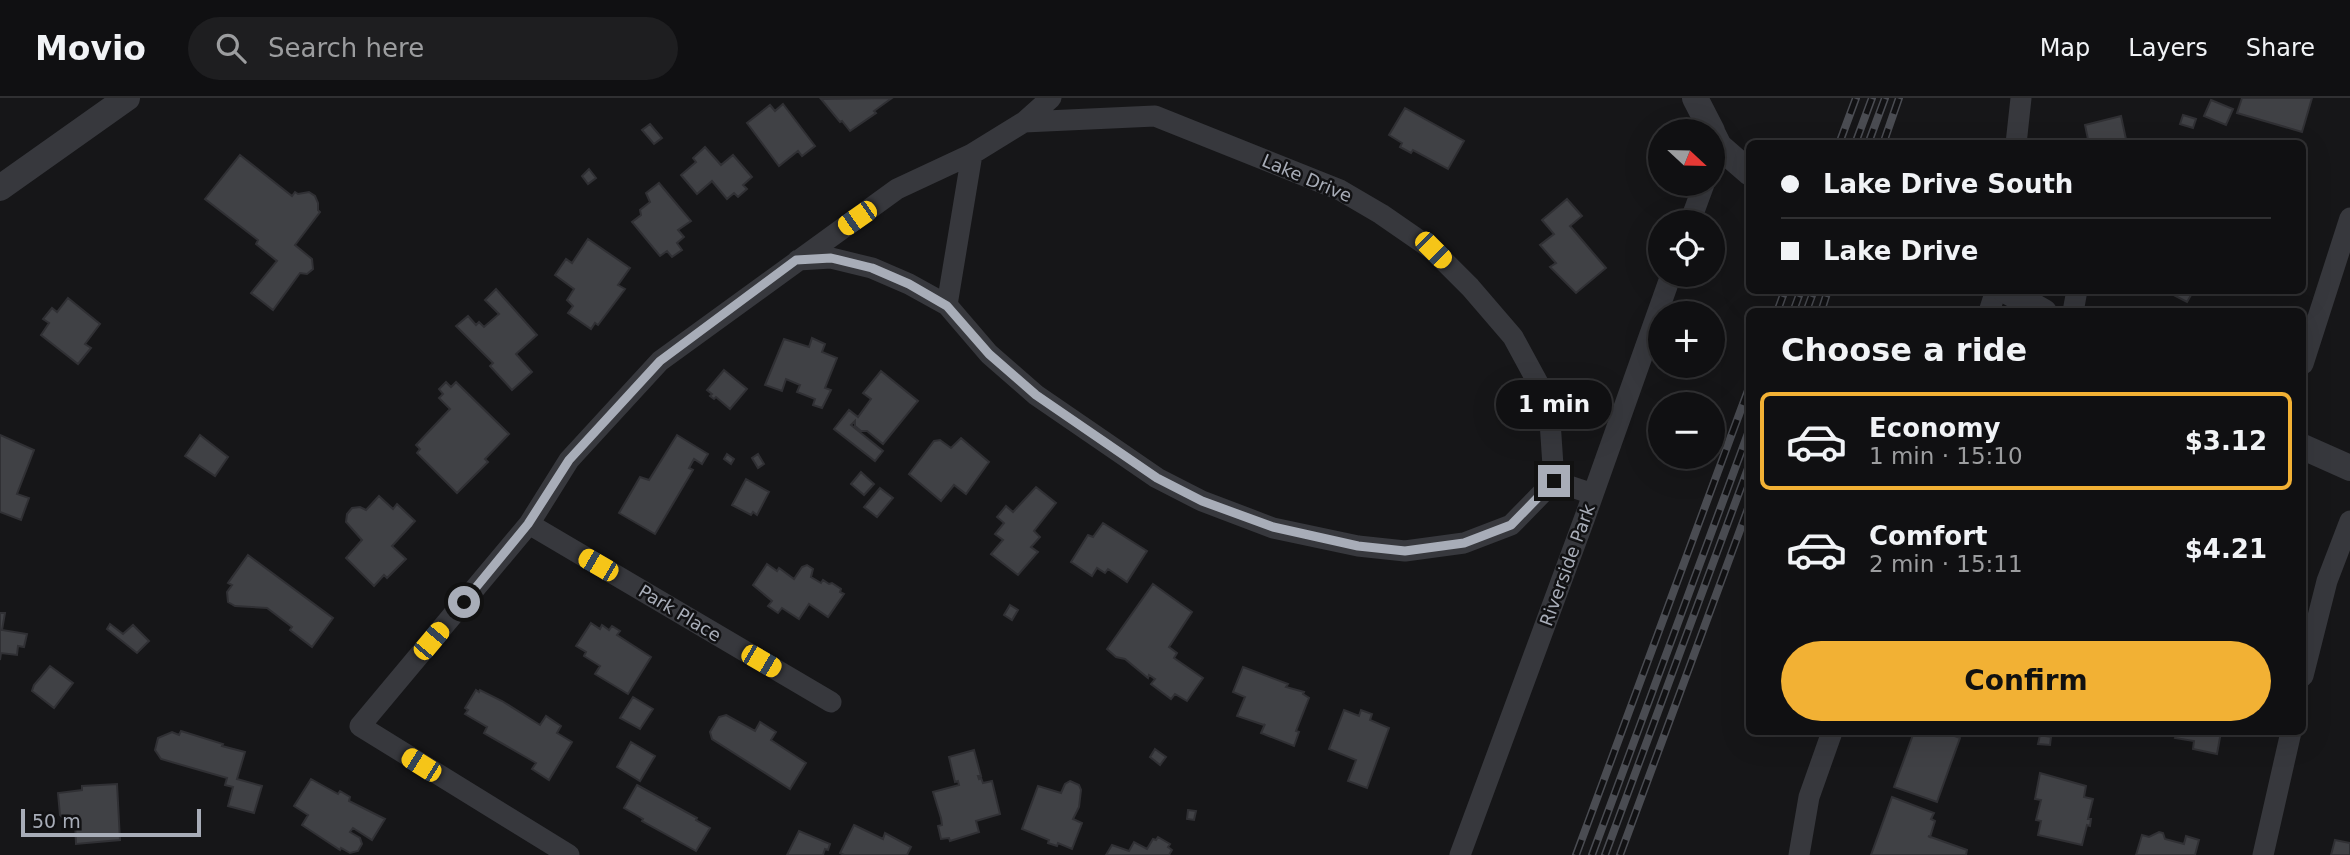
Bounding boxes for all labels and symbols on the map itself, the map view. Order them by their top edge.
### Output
north arrow [1648,119,1726,196]
street label: Lake Drive [1259,150,1355,206]
car [834,197,881,239]
car [1411,228,1456,272]
callout: 1 min [1496,380,1612,428]
route end [1538,465,1570,497]
street label: Riverside Park [1535,501,1599,629]
car [575,545,622,585]
street label: Park Place [635,580,725,646]
route start [448,586,480,618]
car [410,618,453,664]
car [738,641,785,681]
car [398,745,445,785]
scale bar [21,806,201,838]

